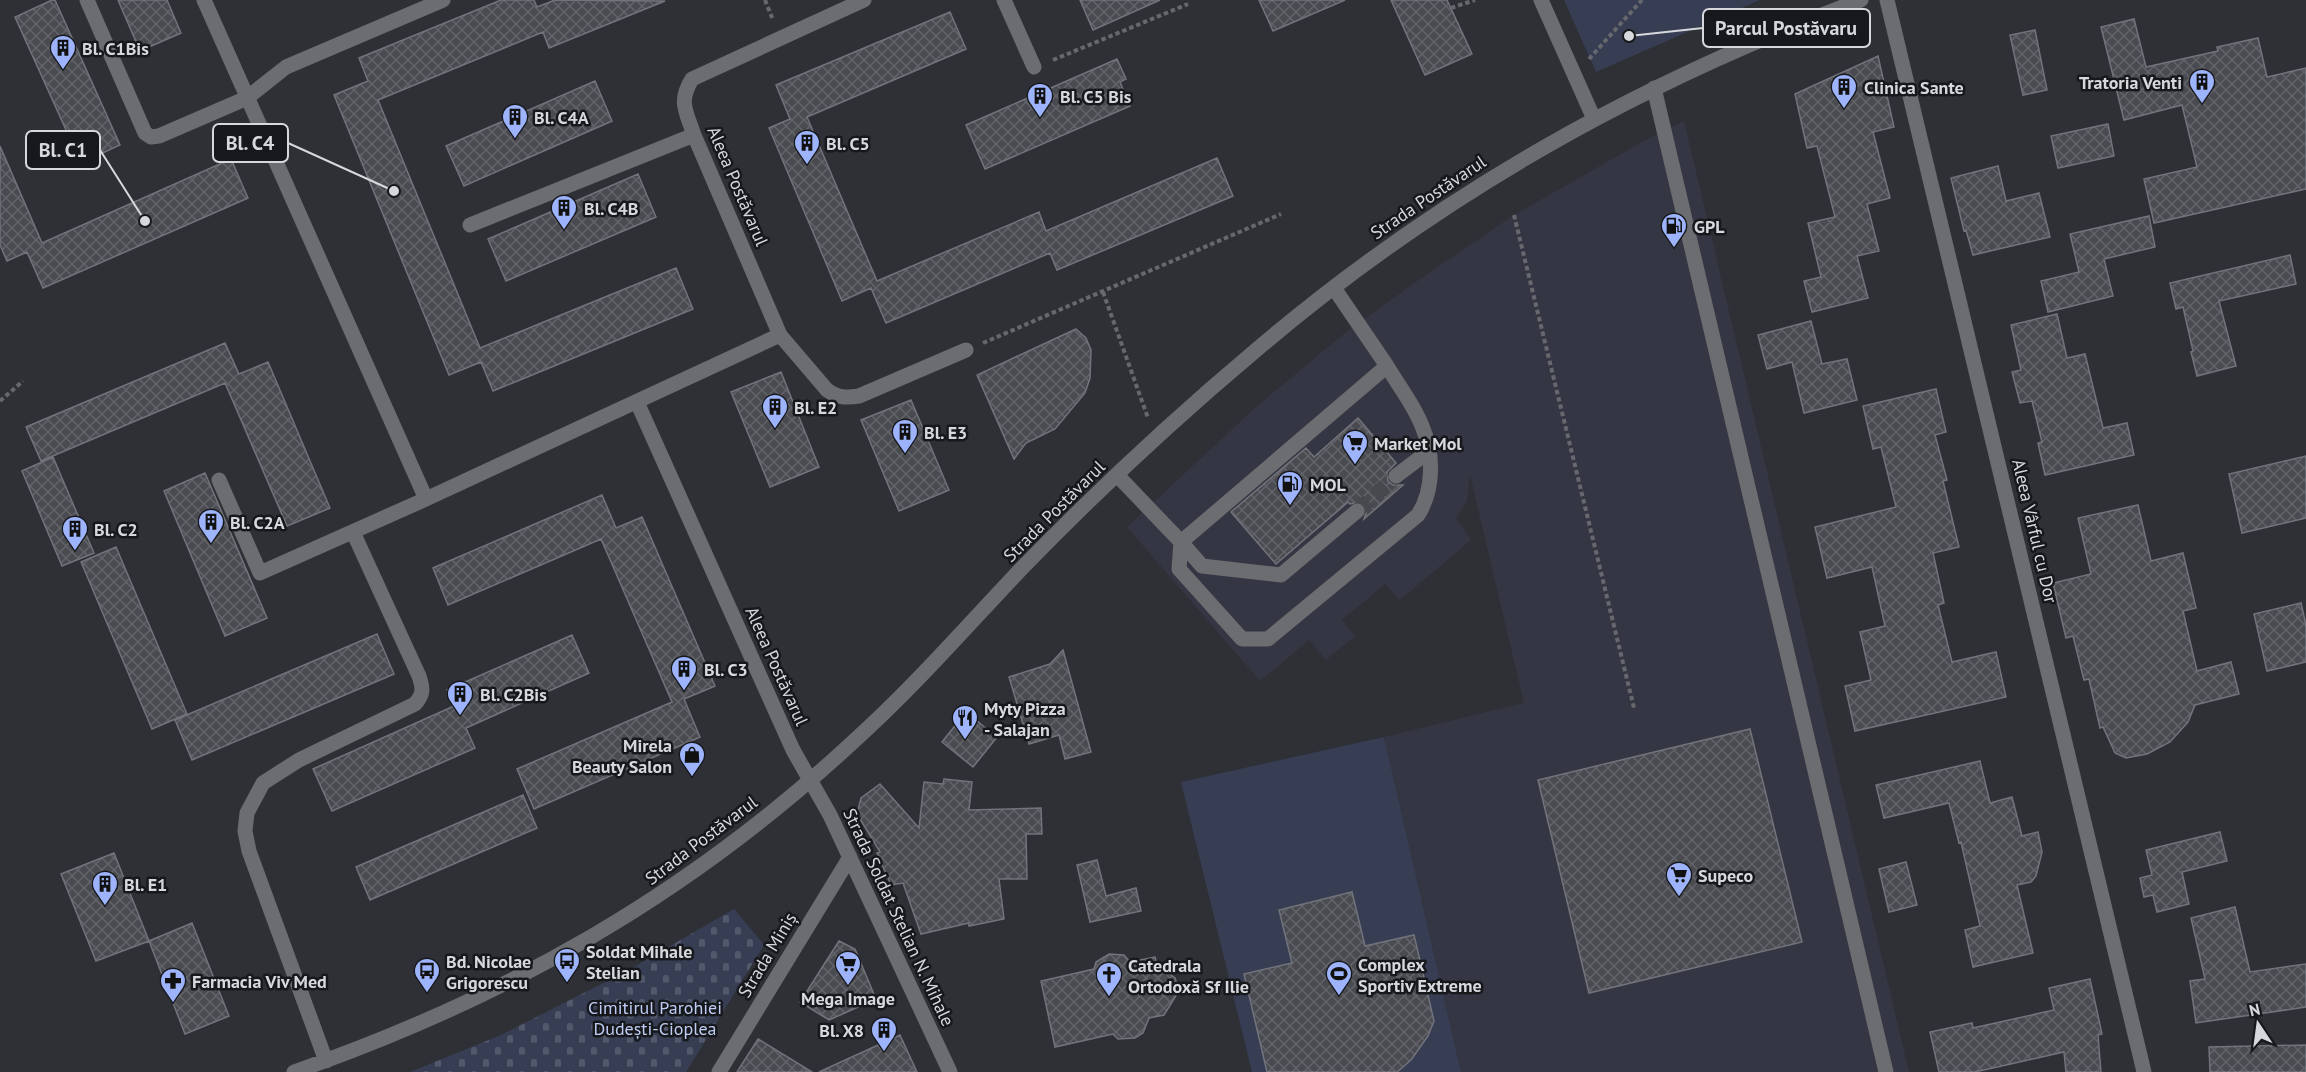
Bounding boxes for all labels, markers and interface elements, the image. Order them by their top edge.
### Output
callout: Parcul Postăvaru [1703,9,1870,47]
text: Parcul Postăvaru [1715,15,1857,41]
building icon: Bl. C1Bis [48,33,78,71]
place label: Bl. C1Bis [82,37,149,60]
building icon: Tratoria Venti [2187,67,2217,105]
place label: Tratoria Venti [2079,71,2182,94]
building icon: Clinica Sante [1829,72,1859,110]
place label: Clinica Sante [1864,76,1964,99]
building icon: Bl. C5 Bis [1025,81,1055,119]
place label: Bl. C5 Bis [1060,85,1132,108]
building icon: Bl. C4A [500,102,530,140]
place label: Bl. C4A [534,106,589,129]
street label: Aleea Postăvarul [702,123,774,250]
callout: Bl. C4 [213,124,288,162]
building icon: Bl. C5 [792,128,822,166]
text: Bl. C4 [226,130,275,156]
callout: Bl. C1 [26,131,100,169]
place label: Bl. C5 [826,132,870,155]
text: Bl. C1 [39,137,87,163]
street label: Strada Postăvarul [1366,149,1491,244]
building icon: Bl. C4B [549,193,579,231]
place label: Bl. C4B [584,197,638,220]
fuel station icon: GPL [1659,211,1689,249]
place label: GPL [1694,215,1725,238]
building icon: Bl. E2 [760,392,790,430]
place label: Bl. E2 [794,396,837,419]
building icon: Bl. E3 [890,417,920,455]
place label: Bl. E3 [924,421,967,444]
supermarket icon: Market Mol [1340,428,1370,466]
place label: Market Mol [1374,432,1462,455]
street label: Strada Postăvarul [998,455,1110,567]
street label: Aleea Vârful cu Dor [2007,457,2063,605]
fuel station icon: MOL [1275,469,1305,507]
place label: MOL [1310,473,1346,496]
building icon: Bl. C2A [196,507,226,545]
place label: Bl. C2A [230,511,285,534]
building icon: Bl. C2 [60,514,90,552]
place label: Bl. C2 [94,518,138,541]
street label: Aleea Postăvarul [740,603,814,730]
building icon: Bl. C3 [669,654,699,692]
place label: Bl. C3 [704,658,748,681]
building icon: Bl. C2Bis [445,679,475,717]
place label: Bl. C2Bis [480,683,547,706]
place label: Myty Pizza - Salajan [984,697,1066,741]
restaurant icon: Myty Pizza - Salajan [950,703,980,741]
place label: Mirela Beauty Salon [572,734,672,778]
shop icon: Mirela Beauty Salon [677,740,707,778]
street label: Strada Postăvarul [640,790,762,890]
street label: Strada Soldat Stelian N. Mihale [838,804,960,1030]
supermarket icon: Supeco [1664,860,1694,898]
place label: Supeco [1698,864,1753,887]
building icon: Bl. E1 [90,869,120,907]
place label: Bl. E1 [124,873,167,896]
street label: Strada Miniș [733,908,801,1002]
place label: Soldat Mihale Stelian [586,940,692,984]
bus stop icon: Soldat Mihale Stelian [552,946,582,984]
supermarket icon: Mega Image [833,949,863,987]
place label: Bd. Nicolae Grigorescu [446,950,531,994]
place label: Complex Sportiv Extreme [1358,953,1482,997]
place label: Catedrala Ortodoxă Sf Ilie [1128,954,1249,998]
bus stop icon: Bd. Nicolae Grigorescu [412,956,442,994]
sports icon: Complex Sportiv Extreme [1324,959,1354,997]
church icon: Catedrala Ortodoxă Sf Ilie [1094,960,1124,998]
pharmacy icon: Farmacia Viv Med [158,966,188,1004]
place label: Farmacia Viv Med [192,970,327,993]
place label: Mega Image [801,987,895,1010]
north arrow [2228,994,2288,1054]
park label: Cimitirul Parohiei Dudești-Cioplea [588,996,722,1040]
text: N [2247,998,2262,1020]
building icon: Bl. X8 [869,1015,899,1053]
place label: Bl. X8 [819,1019,864,1042]

